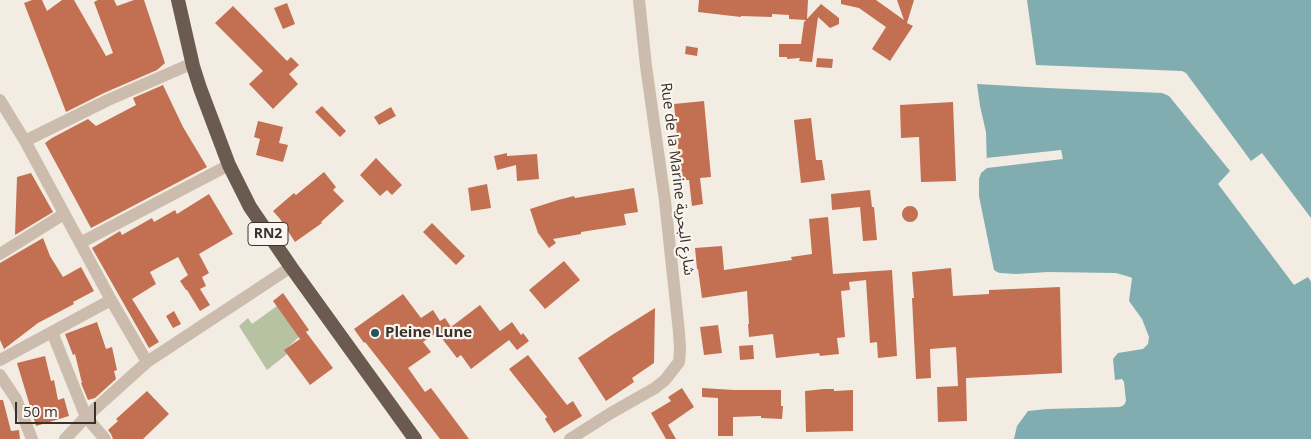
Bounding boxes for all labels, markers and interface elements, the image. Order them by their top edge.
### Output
street label: Rue de la Marine شارع البحرية [656,82,698,276]
road number: RN2 [248,222,288,245]
place label: Pleine Lune [385,324,472,342]
marker: Pleine Lune [369,327,381,339]
scale bar [18,392,99,424]
text: 50 m [23,401,58,421]

